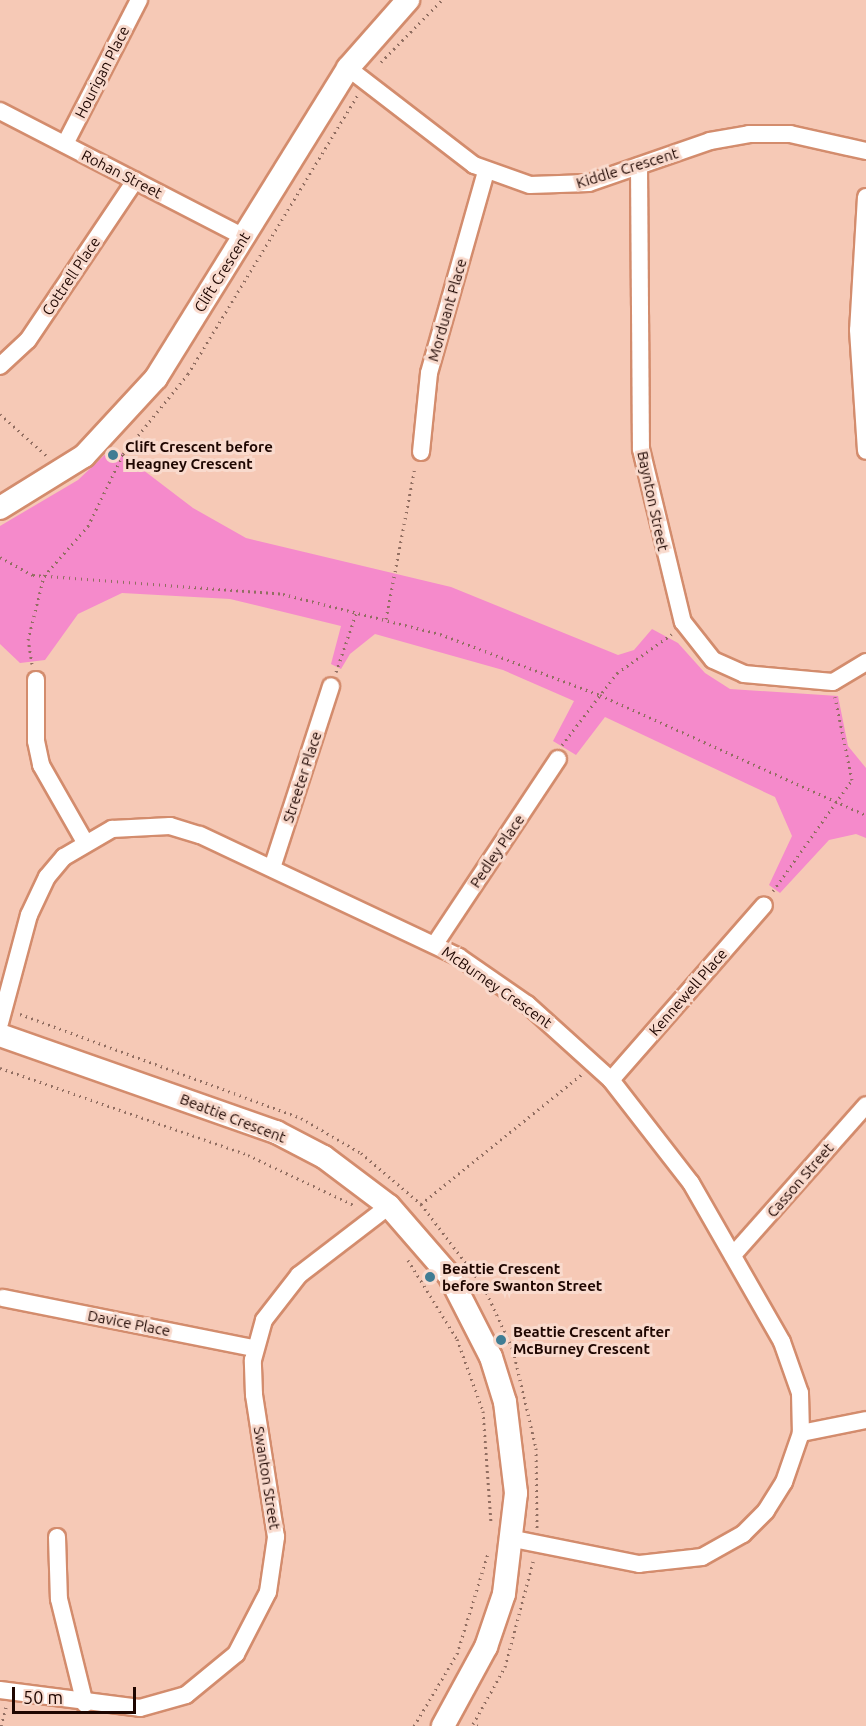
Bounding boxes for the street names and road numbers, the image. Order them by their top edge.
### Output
street label: Hourigan Place [71,23,133,121]
street label: Kiddle Crescent [574,144,680,192]
street label: Rohan Street [79,146,165,202]
street label: Clift Crescent [190,229,254,315]
street label: Cottrell Place [38,233,104,319]
street label: Morduant Place [424,256,470,364]
street label: Baynton Street [634,449,672,553]
street label: Streeter Place [279,729,325,825]
street label: Pedley Place [466,811,528,891]
street label: McBurney Crescent [438,942,556,1032]
street label: Kennewell Place [645,945,731,1039]
street label: Beattie Crescent [177,1090,289,1146]
street label: Casson Street [763,1139,837,1221]
street label: Davice Place [86,1306,172,1340]
street label: Swanton Street [250,1425,284,1531]

